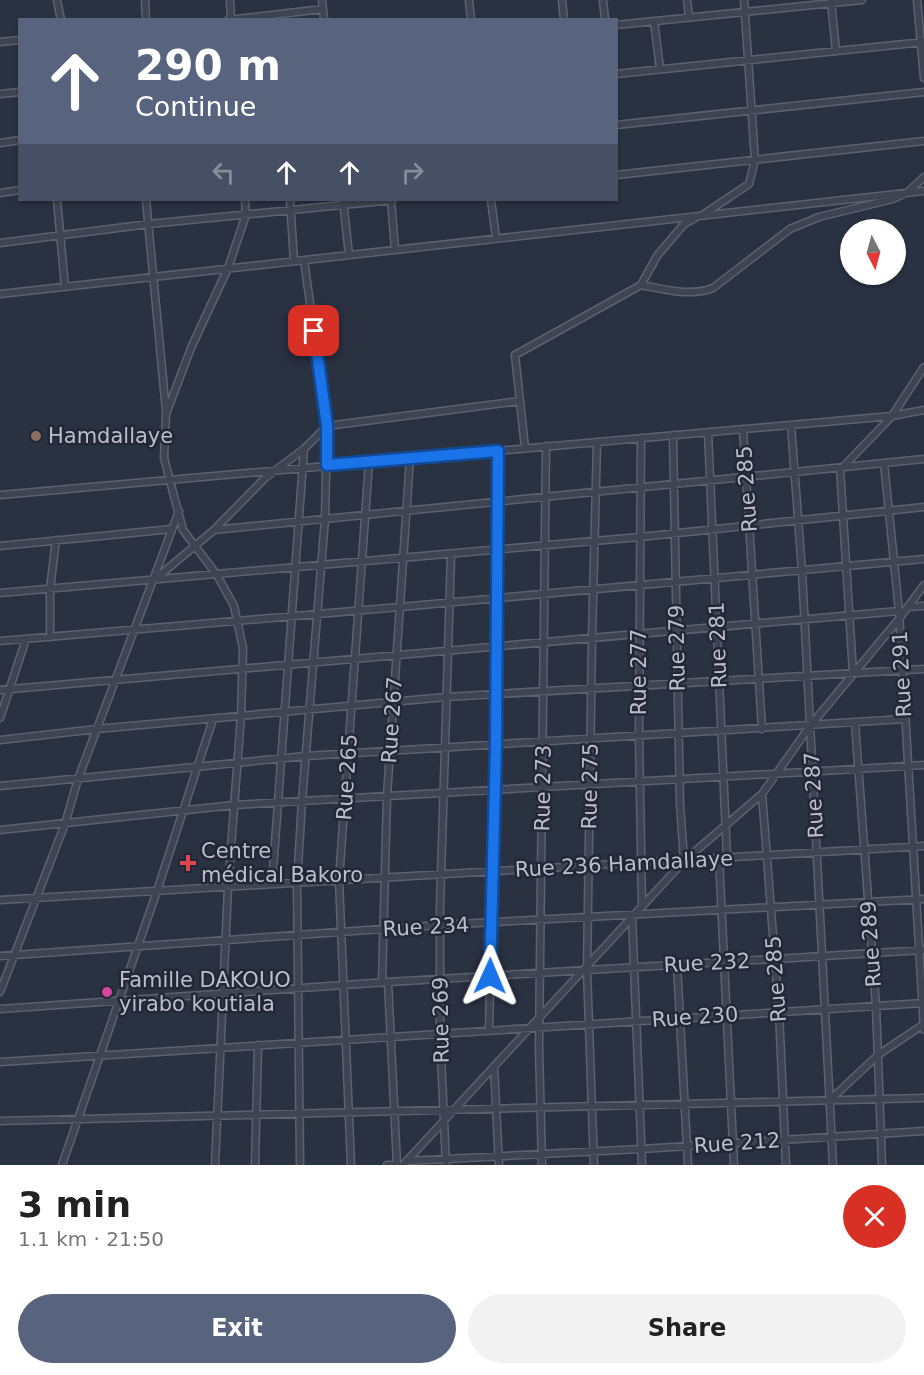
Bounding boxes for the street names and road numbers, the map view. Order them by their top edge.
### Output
street label: Rue 285 [732,445,762,533]
street label: Rue 281 [704,601,732,689]
street label: Rue 279 [664,604,690,692]
street label: Rue 277 [627,629,651,715]
street label: Rue 291 [888,630,916,718]
street label: Rue 267 [377,676,407,764]
street label: Rue 265 [332,733,362,821]
street label: Rue 275 [577,742,603,830]
street label: Rue 273 [530,744,556,832]
street label: Rue 287 [800,751,828,839]
street label: Rue 236 Hamdallaye [514,846,734,882]
street label: Rue 289 [856,900,886,988]
street label: Rue 234 [382,913,470,941]
street label: Rue 285 [761,935,791,1023]
street label: Rue 232 [663,949,751,977]
street label: Rue 269 [428,976,454,1064]
street label: Rue 230 [651,1002,739,1032]
street label: Rue 212 [693,1128,781,1158]

